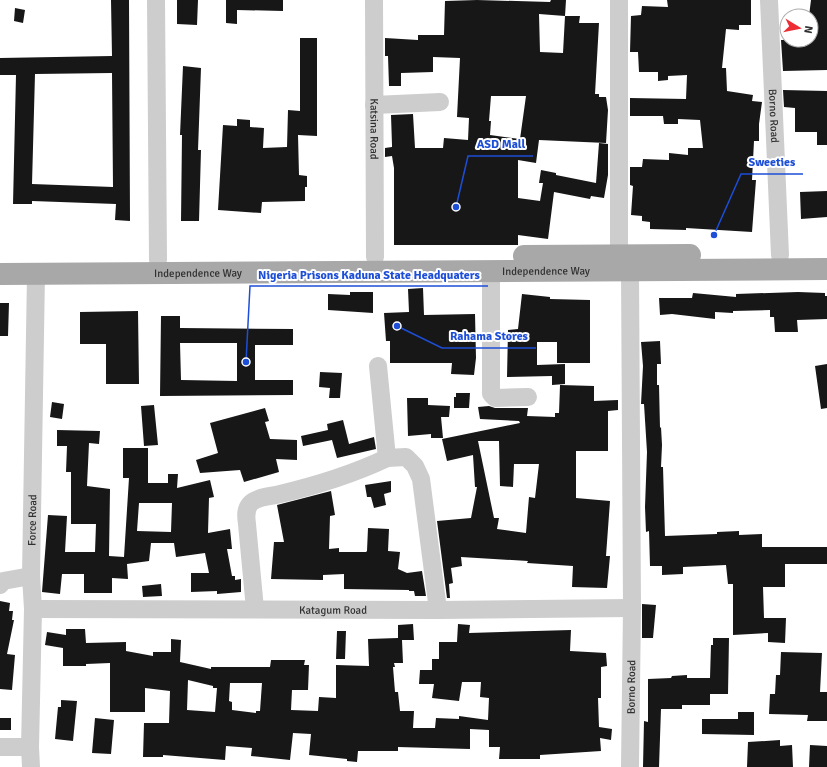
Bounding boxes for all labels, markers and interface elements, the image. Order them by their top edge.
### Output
north arrow [779,8,819,48]
text: N [801,25,815,35]
street label: Borno Road [766,89,781,143]
street label: Katsina Road [367,98,381,160]
callout: ASD Mall [468,132,533,156]
text: ASD Mall [477,137,526,152]
callout: Sweeties [741,150,803,174]
text: Sweeties [749,155,796,170]
callout: Nigeria Prisons Kaduna State Headquaters [250,262,488,286]
street label: Independence Way [502,264,591,278]
street label: Independence Way [154,267,243,280]
text: Nigeria Prisons Kaduna State Headquaters [258,268,481,283]
callout: Rahama Stores [442,324,536,348]
text: Rahama Stores [450,329,529,344]
street label: Force Road [25,494,39,546]
street label: Katagum Road [299,604,367,617]
street label: Borno Road [625,660,638,714]

